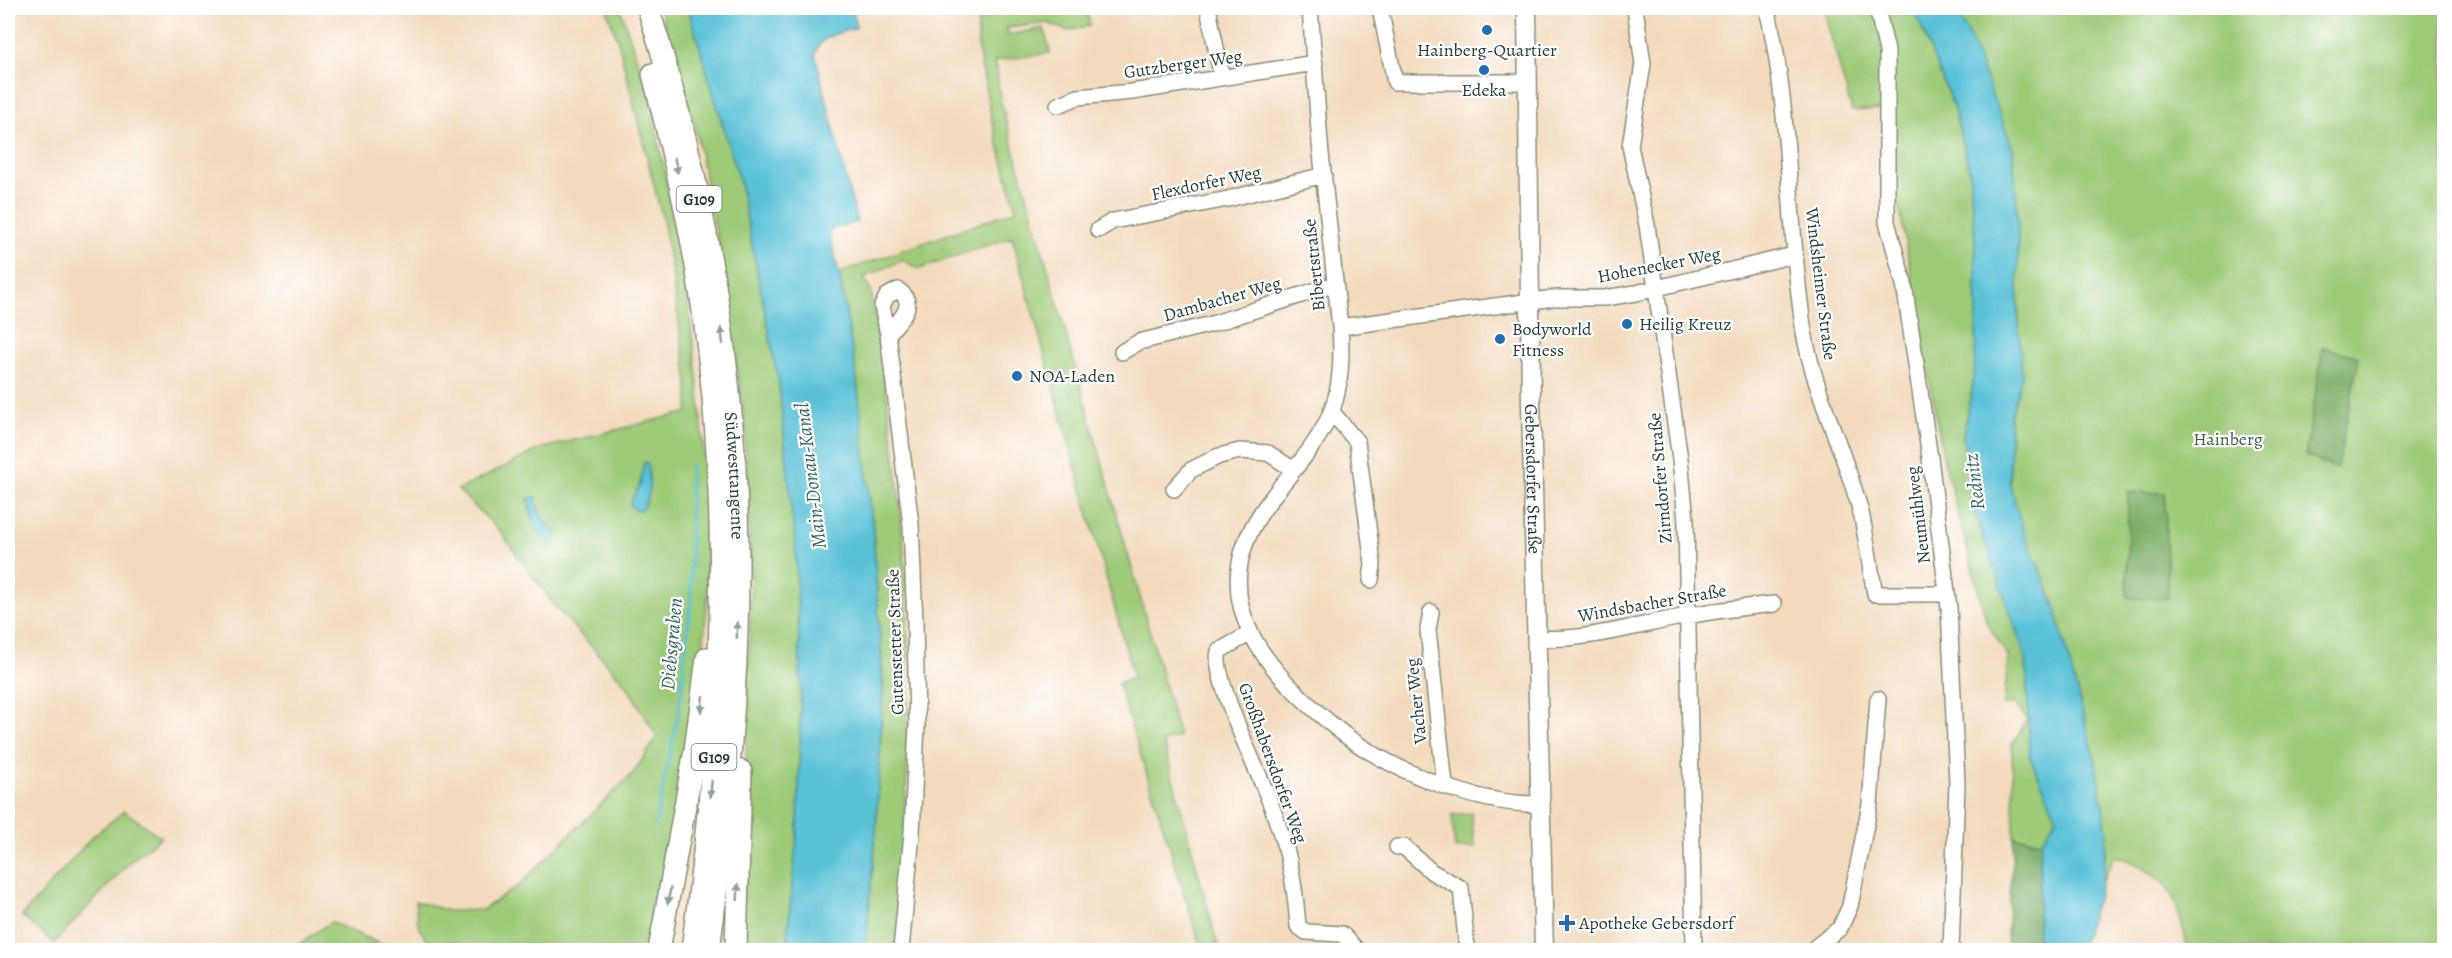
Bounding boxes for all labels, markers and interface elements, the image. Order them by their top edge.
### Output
marker: Hainberg-Quartier [1480,23,1494,37]
place label: Hainberg-Quartier [1417,38,1557,62]
street label: Gutzberger Weg [1122,44,1244,84]
marker: Edeka [1477,63,1491,77]
place label: Edeka [1462,78,1507,102]
one-way arrow [671,156,681,174]
street label: Flexdorfer Weg [1149,160,1263,206]
road number: G109 [676,186,722,212]
street label: Windsheimer Straße [1800,205,1842,362]
street label: Bibertstraße [1297,218,1331,312]
street label: Hohenecker Weg [1595,241,1723,289]
street label: Dambacher Weg [1160,271,1284,327]
place label: Heilig Kreuz [1639,312,1732,336]
place label: Bodyworld Fitness [1512,317,1592,362]
marker: Heilig Kreuz [1620,317,1634,331]
one-way arrow [717,327,727,346]
marker: Bodyworld Fitness [1493,332,1507,346]
place label: NOA-Laden [1029,364,1115,388]
marker: NOA-Laden [1010,369,1024,383]
water label: Main-Donau-Kanal [788,401,833,550]
street label: Gebersdorfer Straße [1519,404,1547,554]
street label: Südwesttangente [719,411,750,540]
street label: Zirndorfer Straße [1642,412,1678,544]
park label: Hainberg [2193,427,2263,451]
water label: Rednitz [1958,452,1991,512]
street label: Neumühlweg [1900,465,1936,565]
street label: Gutenstetter Straße [880,569,910,715]
street label: Windsbacher Straße [1575,578,1728,628]
water label: Diebsgraben [654,597,689,691]
one-way arrow [732,621,742,640]
street label: Vacher Weg [1400,657,1433,746]
street label: Großhabersdorfer Weg [1233,679,1313,847]
one-way arrow [697,694,706,713]
road number: G109 [692,744,736,770]
one-way arrow [706,779,716,798]
one-way arrow [734,883,743,902]
one-way arrow [664,887,673,906]
place label: Apotheke Gebersdorf [1578,911,1737,935]
marker: Apotheke Gebersdorf [1560,916,1574,930]

